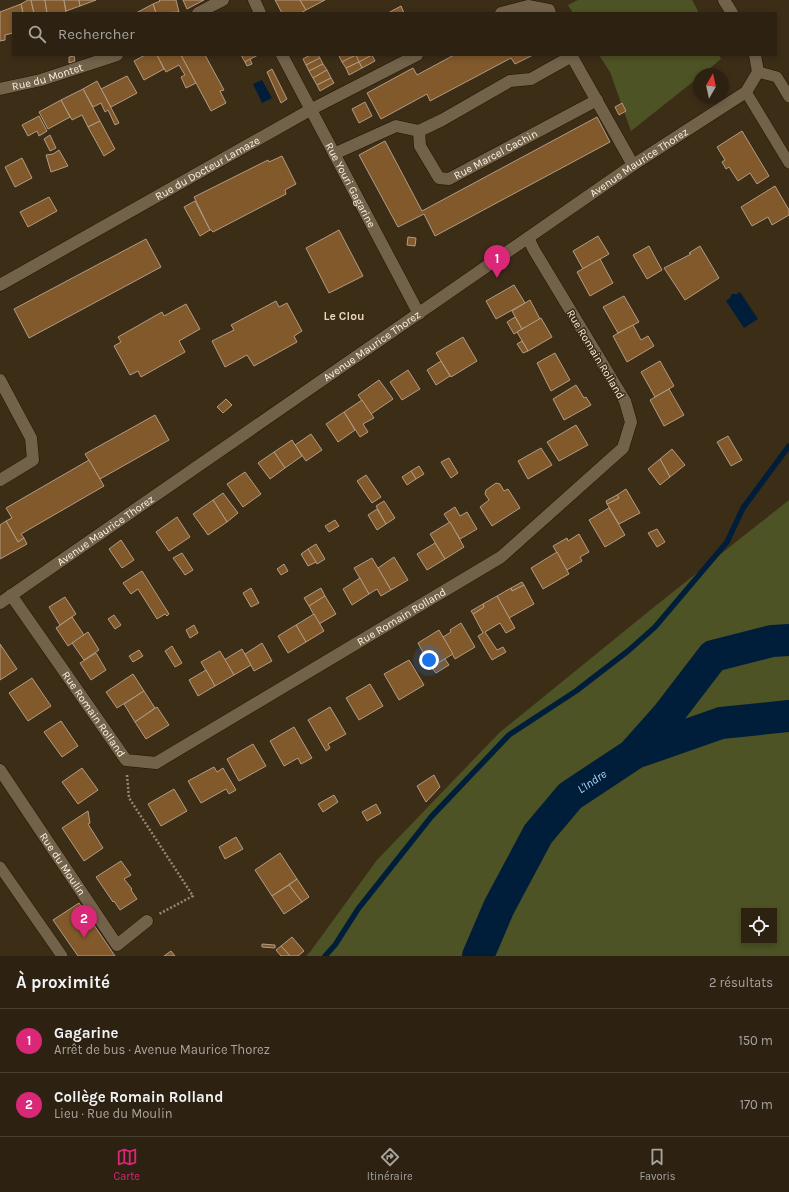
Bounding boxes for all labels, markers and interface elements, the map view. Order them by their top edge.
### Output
search box [12,12,777,56]
icon: search [26,23,48,45]
text: Rechercher [58,25,135,43]
street label: Rue du Montet [11,61,85,93]
north arrow [693,68,729,104]
street label: Avenue Maurice Thorez [587,125,690,200]
street label: Rue Marcel Cachin [452,127,540,182]
street label: Rue du Docteur Lamaze [153,134,262,203]
street label: Rue Youri Gagarine [322,140,378,230]
pin: 1 [484,245,510,278]
street label: Rue Romain Rolland [564,307,627,401]
street label: Avenue Maurice Thorez [321,308,423,384]
district label: Le Clou [324,309,364,323]
street label: Avenue Maurice Thorez [54,492,157,569]
street label: Rue Romain Rolland [355,585,449,649]
your location [419,650,439,670]
street label: Rue Romain Rolland [59,669,128,760]
water label: L'Indre [575,767,610,796]
street label: Rue du Moulin [37,830,88,898]
pin: 2 [71,905,97,938]
map controls [741,908,777,944]
button: locate [741,908,777,944]
text: À proximité [16,972,110,992]
text: 2 résultats [709,975,773,990]
text: Gagarine [54,1024,119,1042]
text: 1 [27,1033,31,1048]
text: 150 m [738,1033,773,1048]
text: Arrêt de bus · Avenue Maurice Thorez [54,1042,270,1057]
text: Collège Romain Rolland [54,1088,223,1106]
text: 2 [25,1097,33,1112]
text: 170 m [740,1097,773,1112]
text: Lieu · Rue du Moulin [54,1106,173,1121]
tab: Carte [113,1146,140,1183]
tab: Itinéraire [367,1146,413,1183]
tab: Favoris [639,1146,676,1183]

